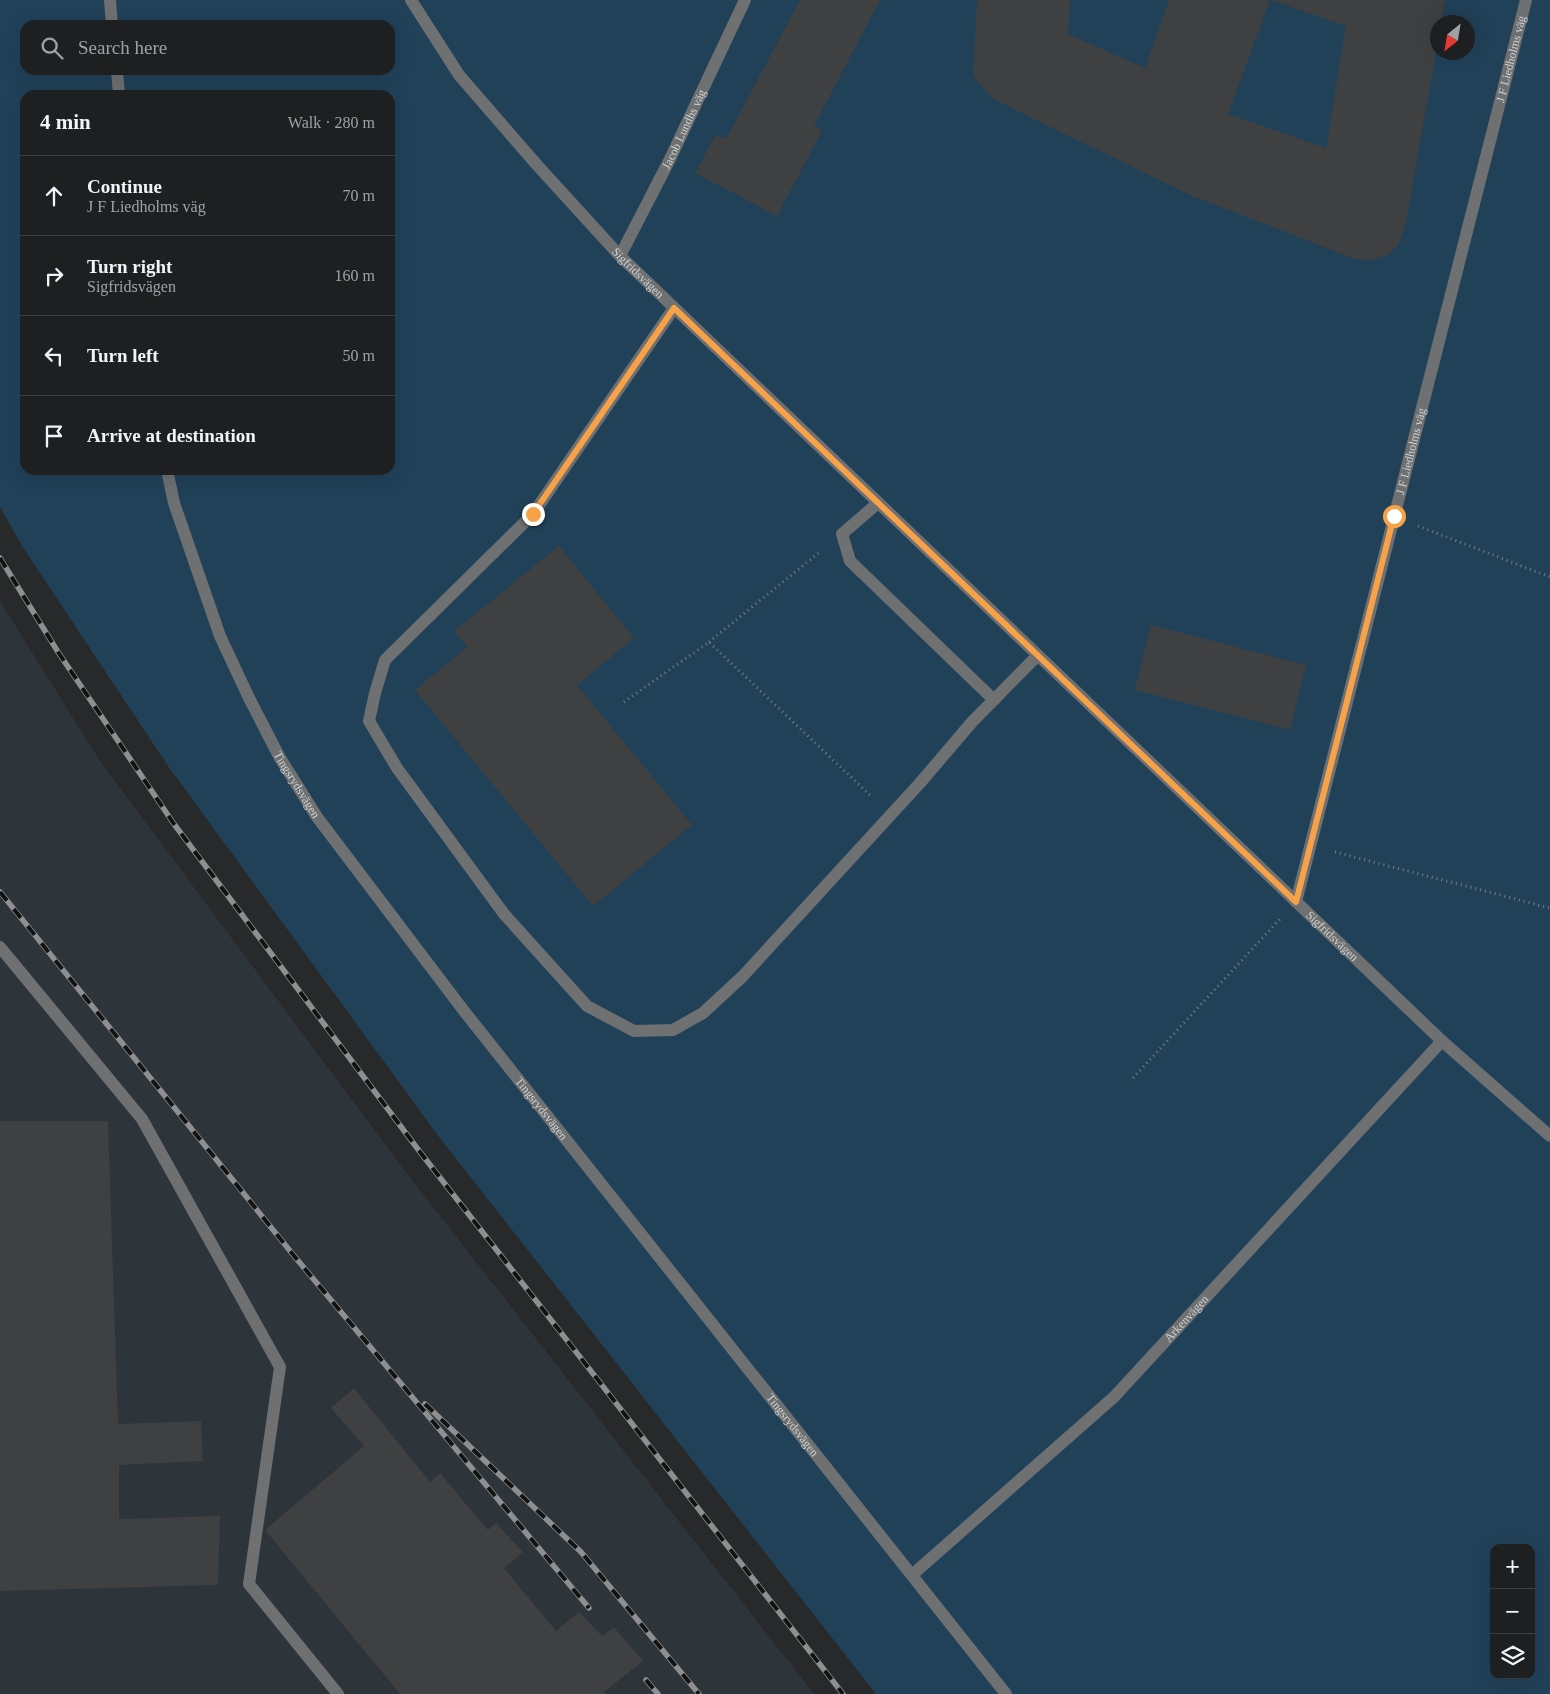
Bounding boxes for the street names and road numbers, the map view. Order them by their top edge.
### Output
street label: J F Liedholms väg [1493,14,1529,104]
street label: Jacob Lundhs väg [659,87,709,172]
street label: Sigfridsvägen [609,245,667,301]
street label: J F Liedholms väg [1393,407,1429,496]
street label: Tingsrydsvägen [271,749,323,821]
street label: Sigfridsvägen [1303,908,1361,964]
street label: Tingsrydsvägen [512,1074,571,1143]
street label: Arkenvägen [1161,1292,1211,1345]
street label: Tingsrydsvägen [763,1391,822,1459]

